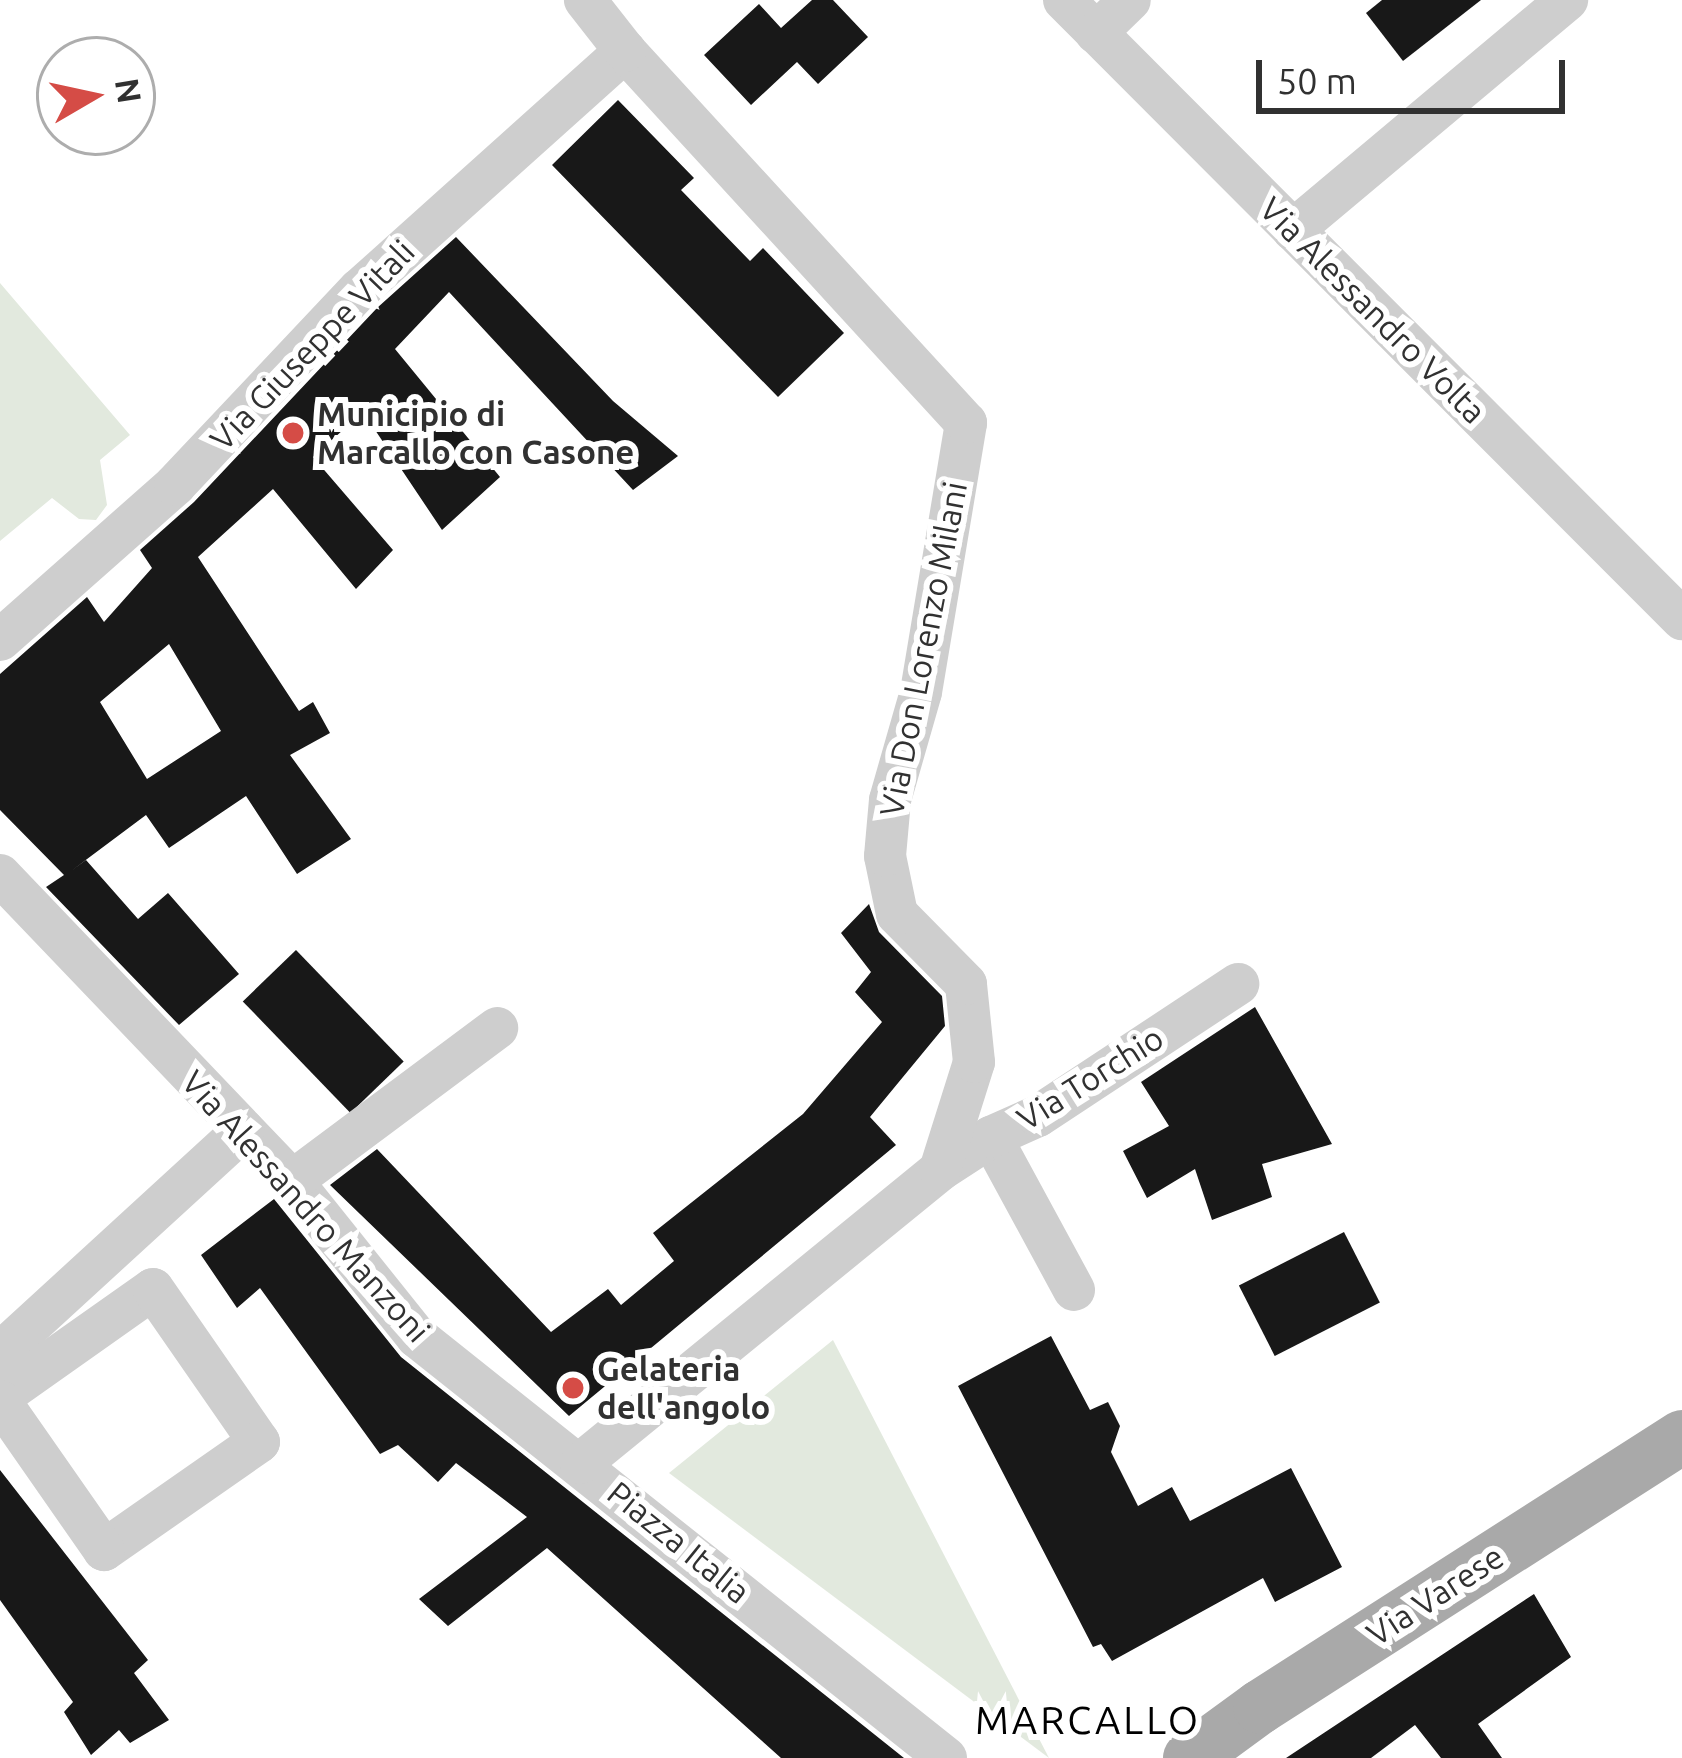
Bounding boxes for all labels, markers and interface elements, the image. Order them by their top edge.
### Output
north arrow [36,36,156,156]
scale bar [1262,36,1571,110]
text: 50 m [1277,60,1357,101]
text: N [109,76,149,106]
street label: Via Alessandro Volta [1252,189,1494,431]
street label: Via Giuseppe Vitali [202,232,422,458]
place label: Municipio di Marcallo con Casone [317,394,634,472]
marker: Municipio di Marcallo con Casone [280,420,306,446]
street label: Via Don Lorenzo Milani [871,478,975,820]
street label: Via Torchio [1010,1018,1170,1138]
street label: Via Alessandro Manzoni [174,1062,438,1350]
place label: Gelateria dell'angolo [597,1349,770,1427]
marker: Gelateria dell'angolo [560,1375,586,1401]
street label: Piazza Italia [600,1473,758,1611]
street label: Via Varese [1359,1536,1511,1654]
district label: MARCALLO [975,1697,1201,1743]

